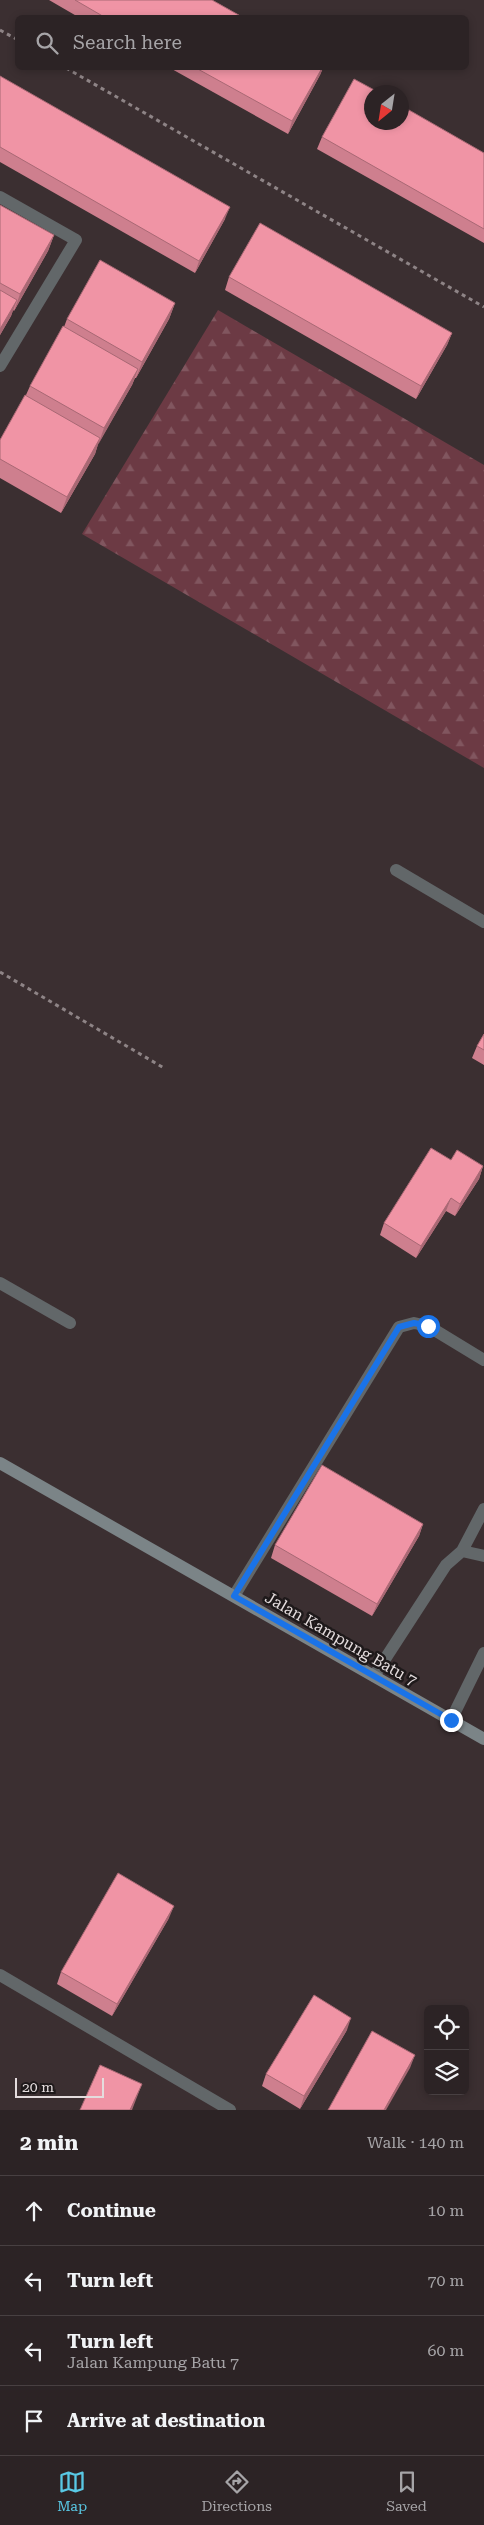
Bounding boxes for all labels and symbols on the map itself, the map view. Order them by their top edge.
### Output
north arrow [364,85,409,130]
route start [417,1315,440,1338]
street label: Jalan Kampung Batu 7 [262,1588,420,1690]
route end [440,1709,463,1732]
scale bar [15,2075,104,2098]

